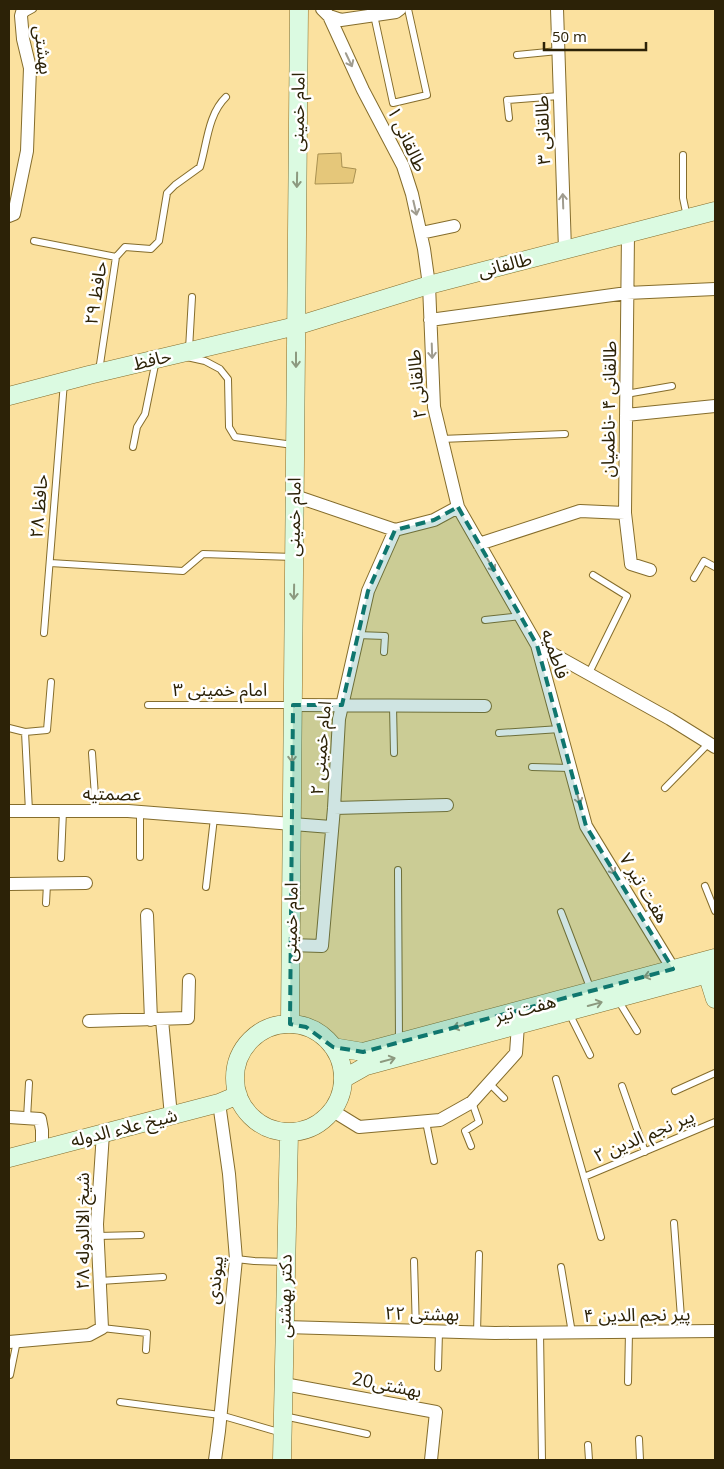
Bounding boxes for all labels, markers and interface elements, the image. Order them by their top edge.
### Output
scale bar [544,20,646,52]
street label: بهشتی [29,24,59,76]
text: 50 m [552,26,587,46]
one-way arrow [345,52,355,67]
street label: امام خمینی [284,72,313,152]
street label: طالقانی ۳ [529,95,555,165]
street label: طالقانی ۱ [382,102,433,175]
one-way arrow [293,172,302,188]
one-way arrow [558,194,568,210]
one-way arrow [411,200,420,216]
street label: طالقانی [475,246,534,282]
street label: حافظ ۲۹ [78,259,112,326]
street label: طالقانی ۴ -ناظمیان [595,340,621,478]
street label: حافظ [130,343,173,375]
one-way arrow [427,343,436,359]
street label: طالقانی ۲ [401,349,431,420]
one-way arrow [291,352,301,368]
street label: حافظ ۲۸ [23,473,53,539]
street label: امام خمینی [280,477,309,557]
one-way arrow [486,557,496,571]
one-way arrow [289,584,299,600]
street label: فاطمیه [536,625,576,682]
street label: امام خمینی ۳ [173,677,267,704]
street label: امام خمینی ۲ [304,700,339,796]
one-way arrow [287,746,297,763]
street label: عصمتیه [82,780,142,806]
one-way arrow [574,788,583,804]
street label: هفت تیر ۷ [615,848,675,927]
one-way arrow [607,860,617,874]
street label: امام خمینی [277,882,306,962]
one-way arrow [644,971,660,980]
street label: هفت تیر [490,988,558,1028]
one-way arrow [587,999,603,1009]
one-way arrow [453,1022,469,1031]
one-way arrow [379,1055,395,1064]
street label: شیخ علاء الدوله [68,1102,180,1154]
street label: پیر نجم الدین ۲ [590,1103,698,1169]
street label: شیخ الاالدوله ۲۸ [70,1172,96,1290]
street label: دکتر بهشتی [271,1254,297,1338]
street label: پیوندی [200,1255,228,1305]
street label: بهشتی ۲۲ [385,1300,459,1326]
street label: پیر نجم الدین ۴ [583,1301,691,1329]
street label: بهشتی20 [351,1366,424,1402]

